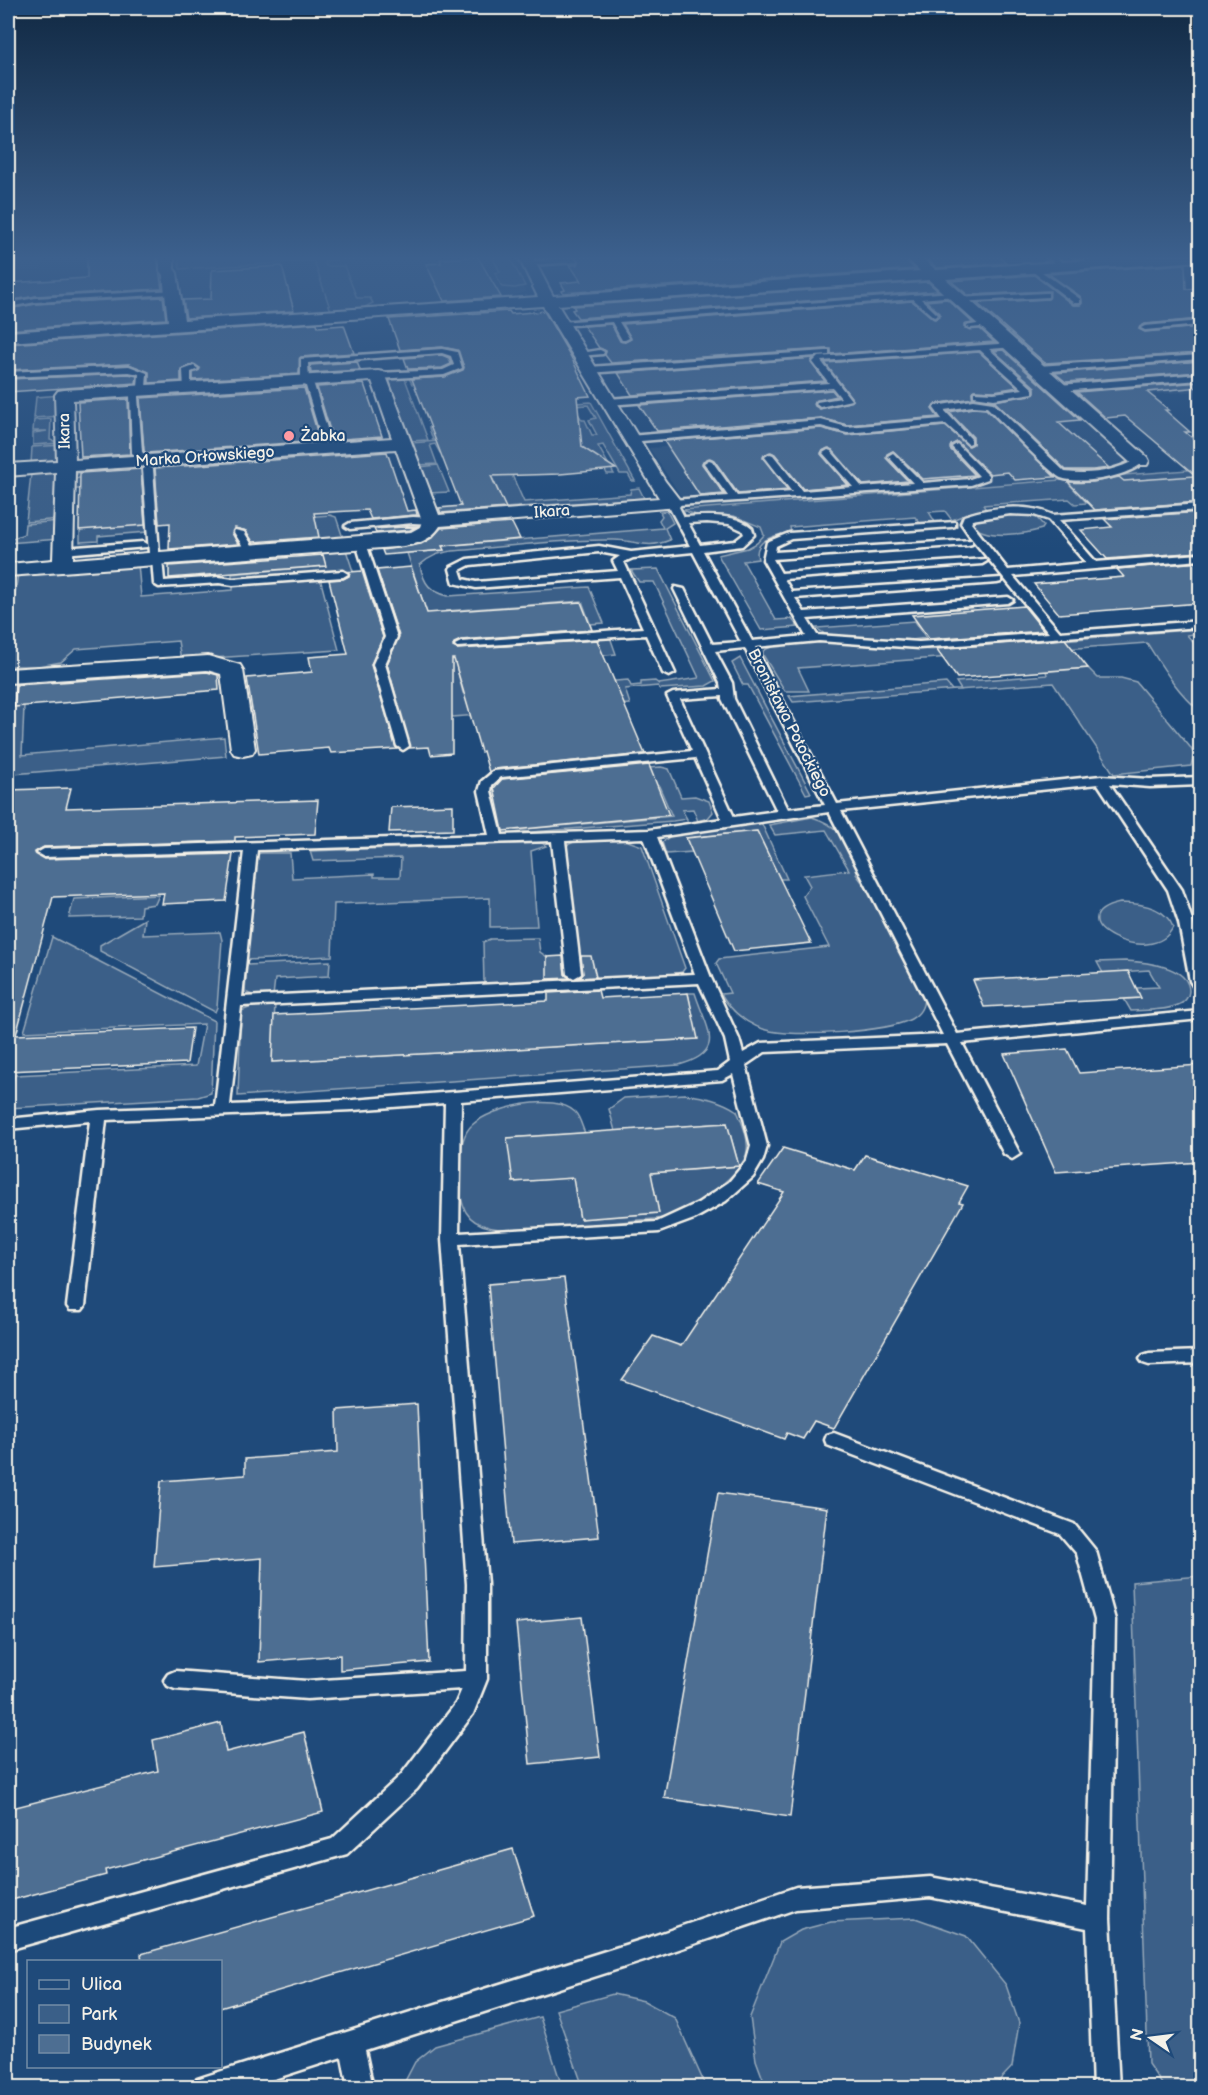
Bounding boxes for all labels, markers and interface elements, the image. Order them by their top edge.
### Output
street label: Ikara [55,413,75,449]
place label: Żabka [300,425,346,446]
marker: Żabka [282,429,296,443]
street label: Marka Orłowskiego [135,443,275,471]
street label: Ikara [533,501,571,523]
street label: Bronisława Potockiego [743,646,835,800]
legend [27,1960,222,2068]
text: Ulica [81,1974,122,1995]
text: Park [81,2004,117,2025]
north arrow [1121,2008,1181,2068]
text: N [1127,2027,1149,2043]
text: Budynek [81,2034,152,2055]

